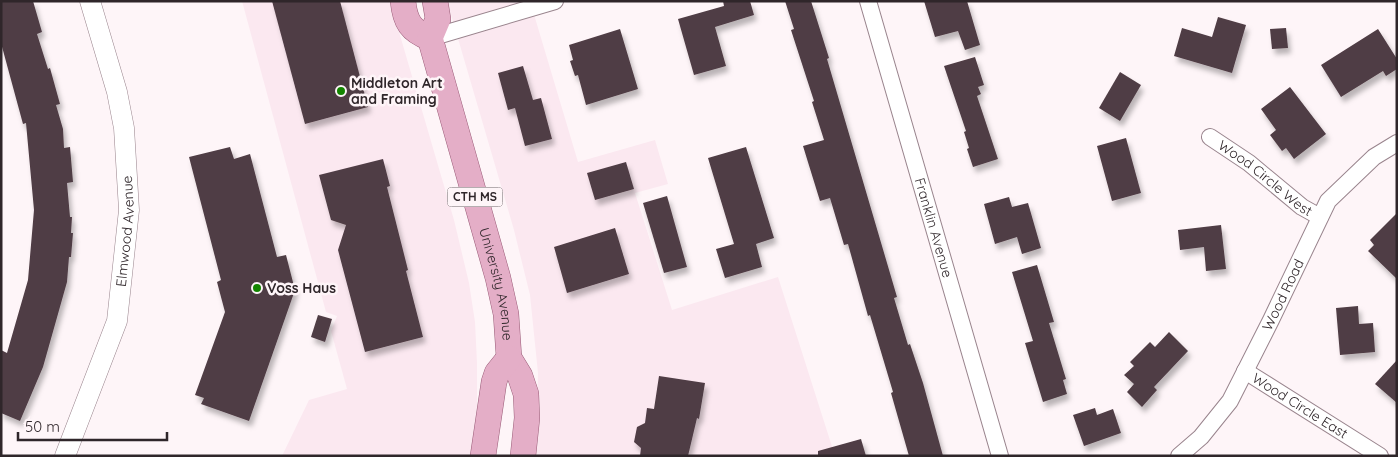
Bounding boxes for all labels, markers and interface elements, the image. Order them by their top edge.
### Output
place label: Middleton Art and Framing [351,74,443,108]
marker: Middleton Art and Framing [335,85,347,97]
street label: Wood Circle West [1215,136,1316,220]
street label: Elmwood Avenue [112,175,138,288]
street label: Franklin Avenue [911,176,957,280]
road number: CTH MS [448,188,502,206]
street label: University Avenue [475,225,517,341]
street label: Wood Road [1258,256,1308,334]
place label: Voss Haus [267,279,336,297]
marker: Voss Haus [251,282,263,294]
street label: Wood Circle East [1249,369,1351,443]
scale bar [18,410,166,442]
text: 50 m [25,417,60,436]

